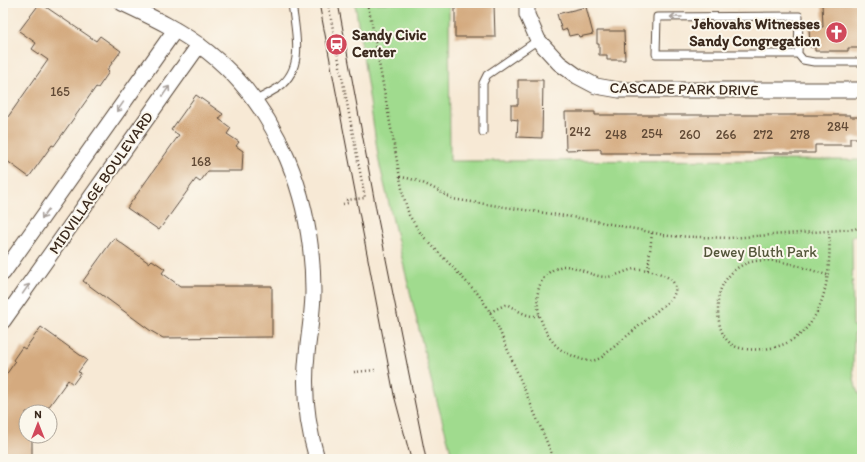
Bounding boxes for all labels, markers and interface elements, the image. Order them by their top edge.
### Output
one-way arrow [670,13,683,21]
place label: Jehovahs Witnesses Sandy Congregation [689,15,820,51]
church icon: Jehovahs Witnesses Sandy Congregation [823,20,849,46]
place label: Sandy Civic Center [352,26,426,61]
station icon: Sandy Civic Center [324,31,350,57]
street label: CASCADE PARK DRIVE [610,79,758,99]
house number: 165 [50,84,70,99]
one-way arrow [162,86,170,97]
one-way arrow [116,102,124,113]
street label: MIDVILLAGE BOULEVARD [45,108,157,258]
house number: 284 [827,119,849,134]
house number: 242 [569,124,591,139]
house number: 254 [641,126,663,141]
house number: 248 [605,127,627,142]
house number: 260 [679,127,701,142]
house number: 266 [716,127,736,142]
house number: 272 [753,127,773,142]
house number: 278 [790,127,810,142]
house number: 168 [191,154,211,169]
one-way arrow [41,208,49,219]
park label: Dewey Bluth Park [703,243,817,261]
one-way arrow [22,284,30,295]
north arrow [18,404,58,444]
text: N [34,408,42,421]

